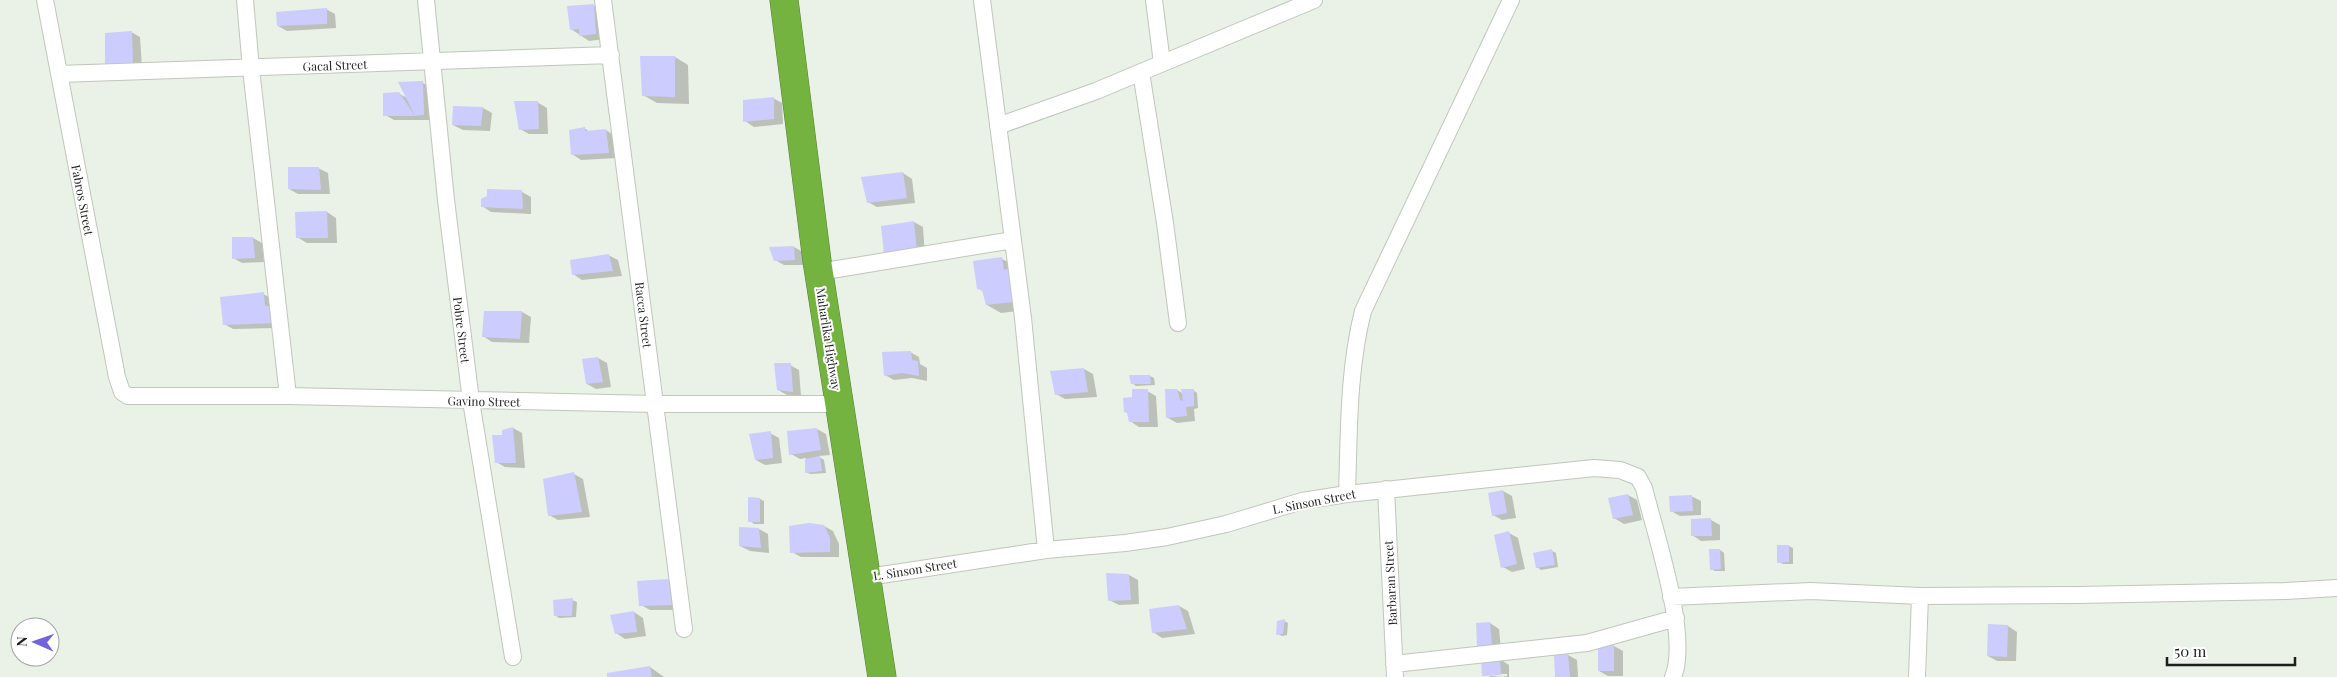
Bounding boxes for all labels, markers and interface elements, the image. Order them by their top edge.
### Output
street label: Gacal Street [302,56,368,74]
street label: Fabros Street [68,163,98,237]
street label: Racca Street [632,281,656,350]
street label: Maharlika Highway [813,287,845,391]
street label: Pobre Street [450,296,474,365]
street label: Gavino Street [448,392,521,410]
street label: L. Sinson Street [1271,485,1358,517]
street label: Barbaran Street [1380,539,1400,626]
street label: L. Sinson Street [872,554,959,584]
north arrow [10,617,60,667]
scale bar [2167,634,2294,666]
text: N [12,636,31,647]
text: 50 m [2174,641,2207,661]

